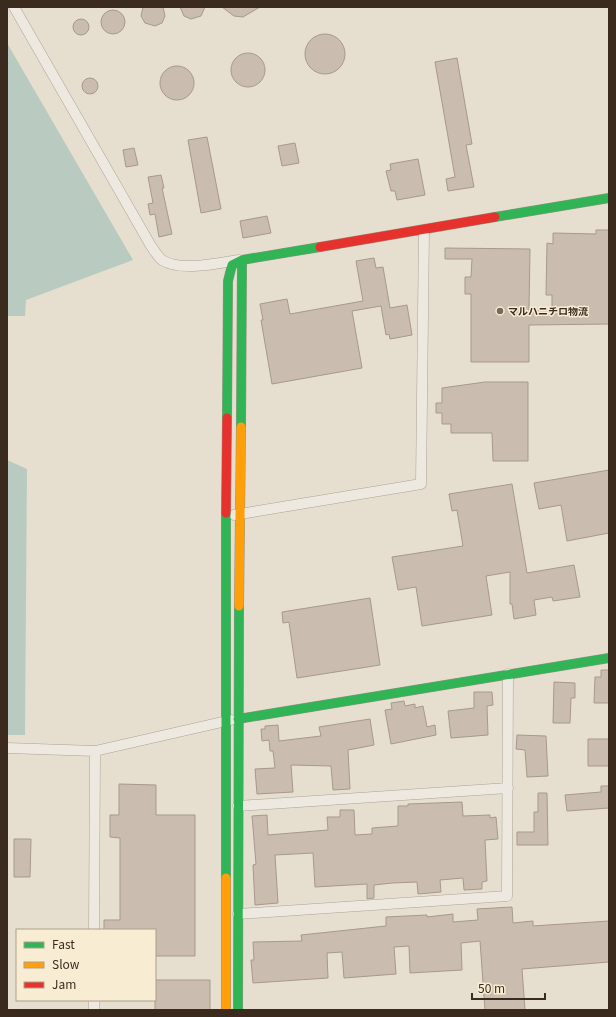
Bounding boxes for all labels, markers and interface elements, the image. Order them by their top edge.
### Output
place label: マルハニチロ物流 [508,303,588,318]
marker: マルハニチロ物流 [495,306,505,316]
legend [16,929,156,1001]
text: Fast [52,935,75,952]
text: Slow [52,955,80,972]
text: Jam [52,975,76,992]
scale bar [472,975,545,1001]
text: 50 m [478,979,505,996]

